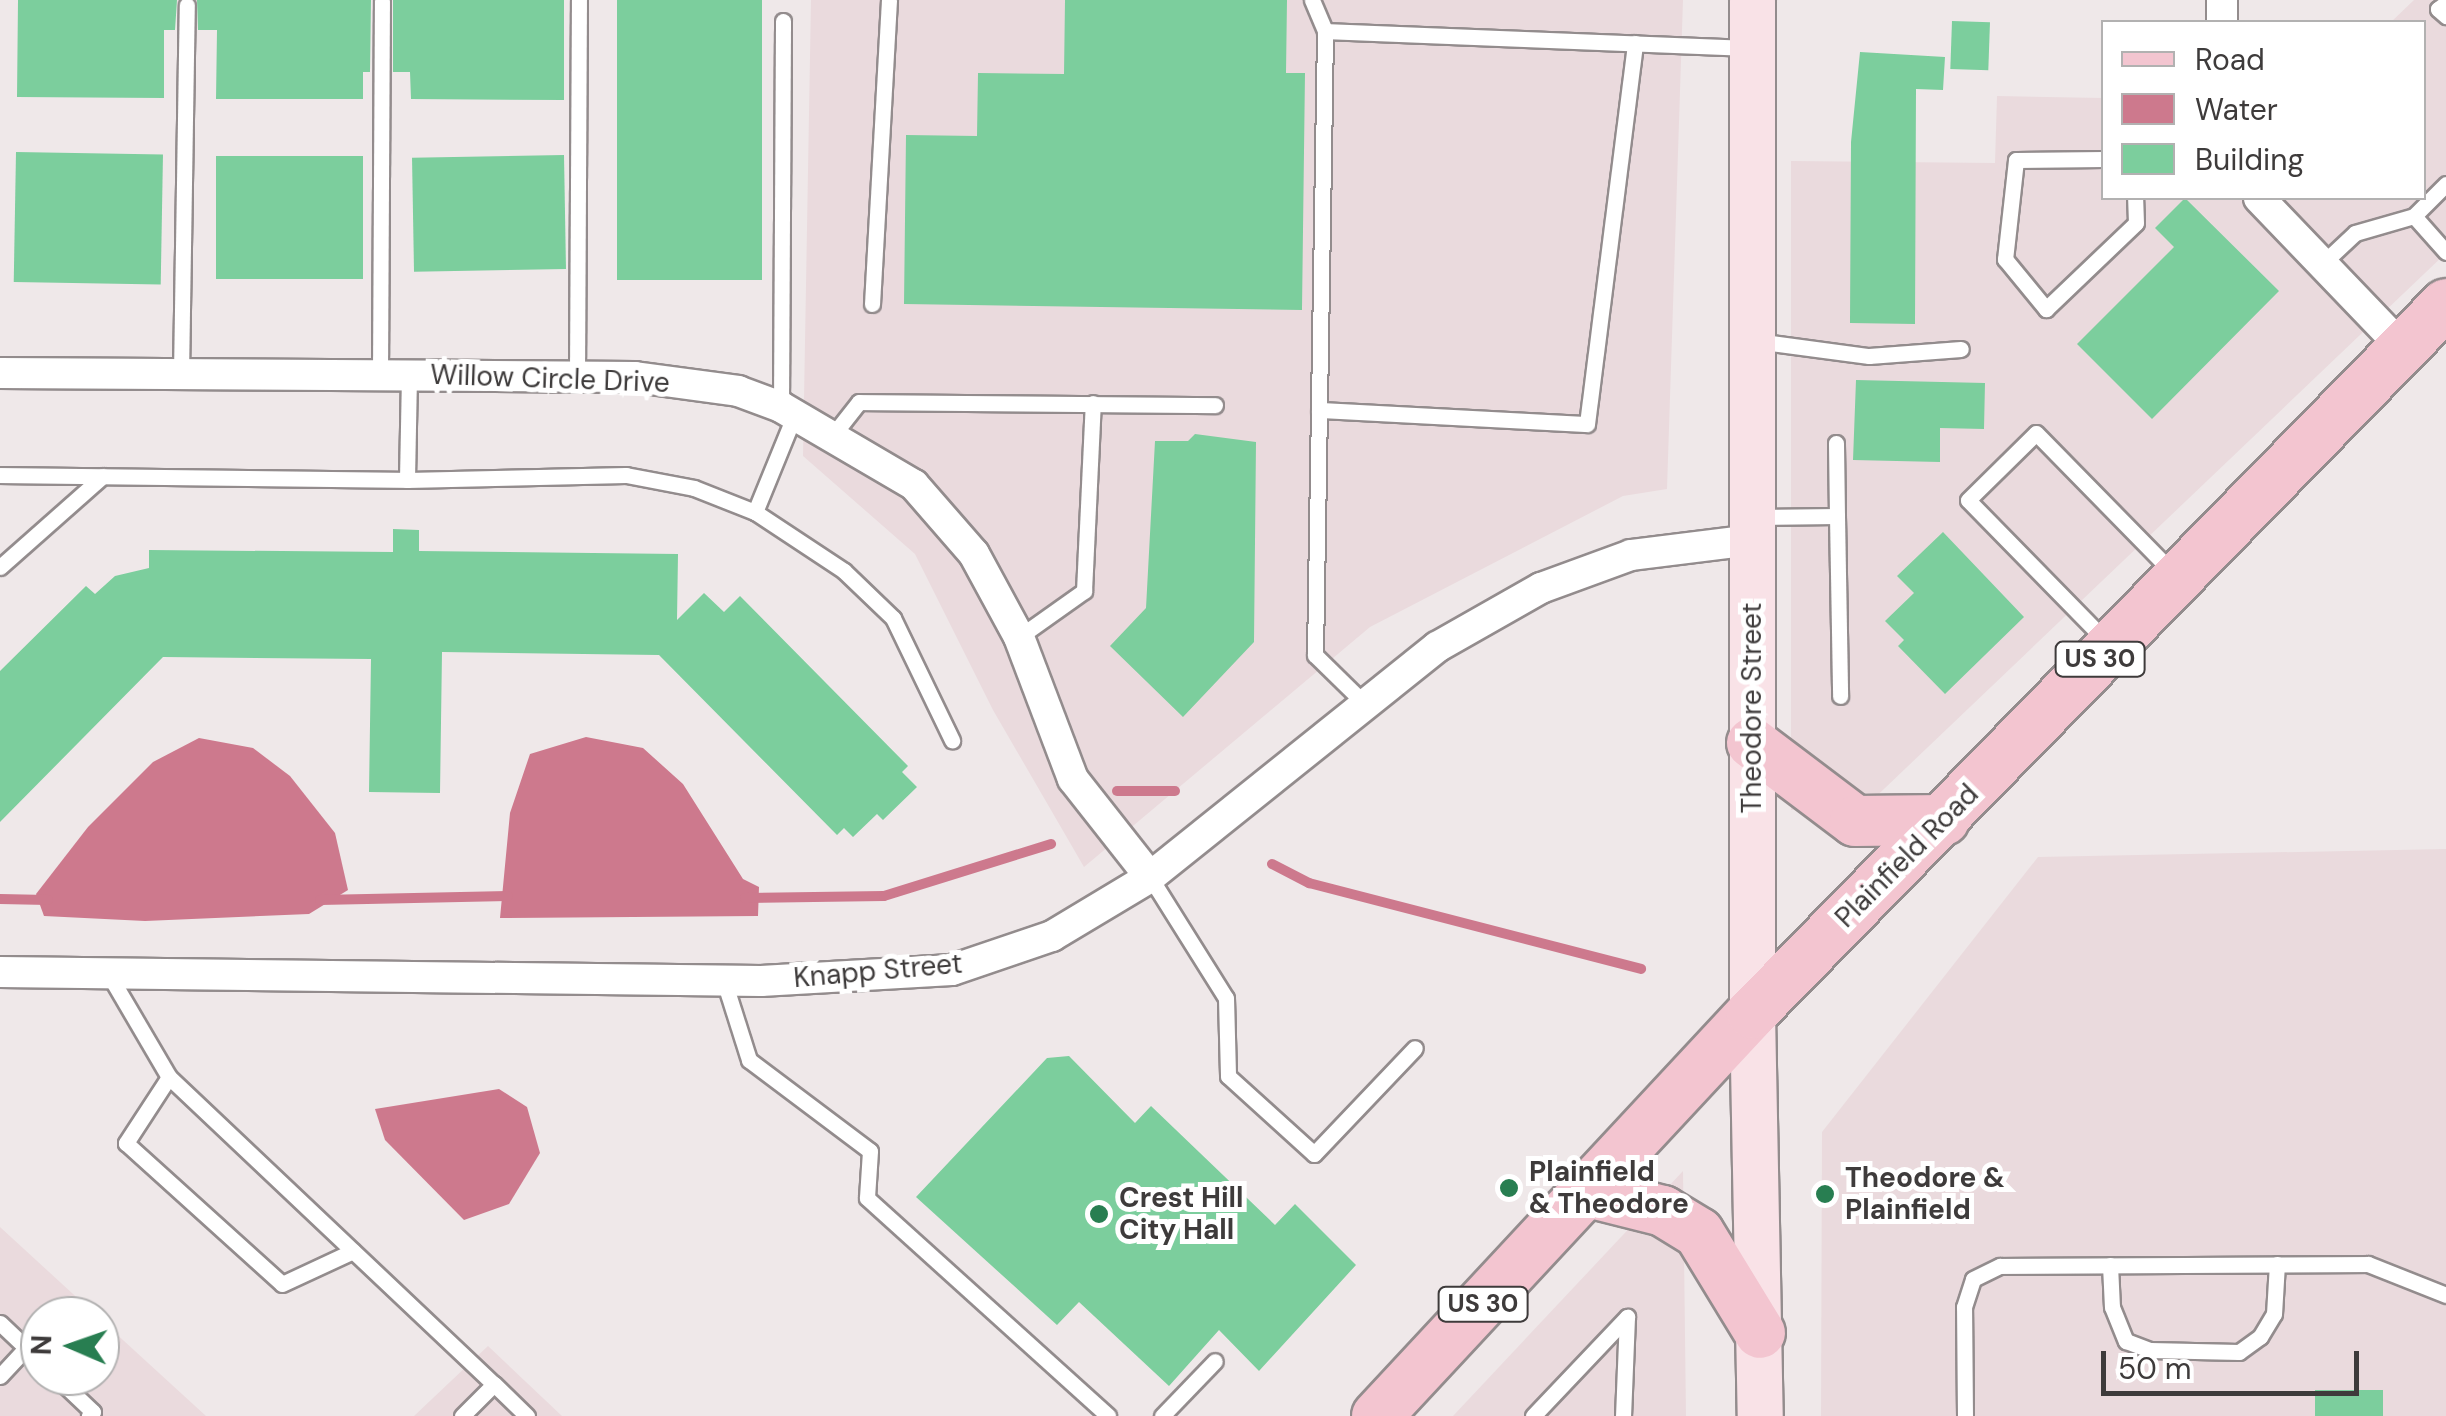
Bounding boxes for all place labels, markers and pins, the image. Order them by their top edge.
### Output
place label: Plainfield & Theodore [1529,1155,1689,1221]
place label: Theodore & Plainfield [1845,1161,2005,1227]
marker: Plainfield & Theodore [1498,1177,1520,1199]
place label: Crest Hill City Hall [1119,1181,1244,1247]
marker: Theodore & Plainfield [1814,1183,1836,1205]
marker: Crest Hill City Hall [1088,1203,1110,1225]

